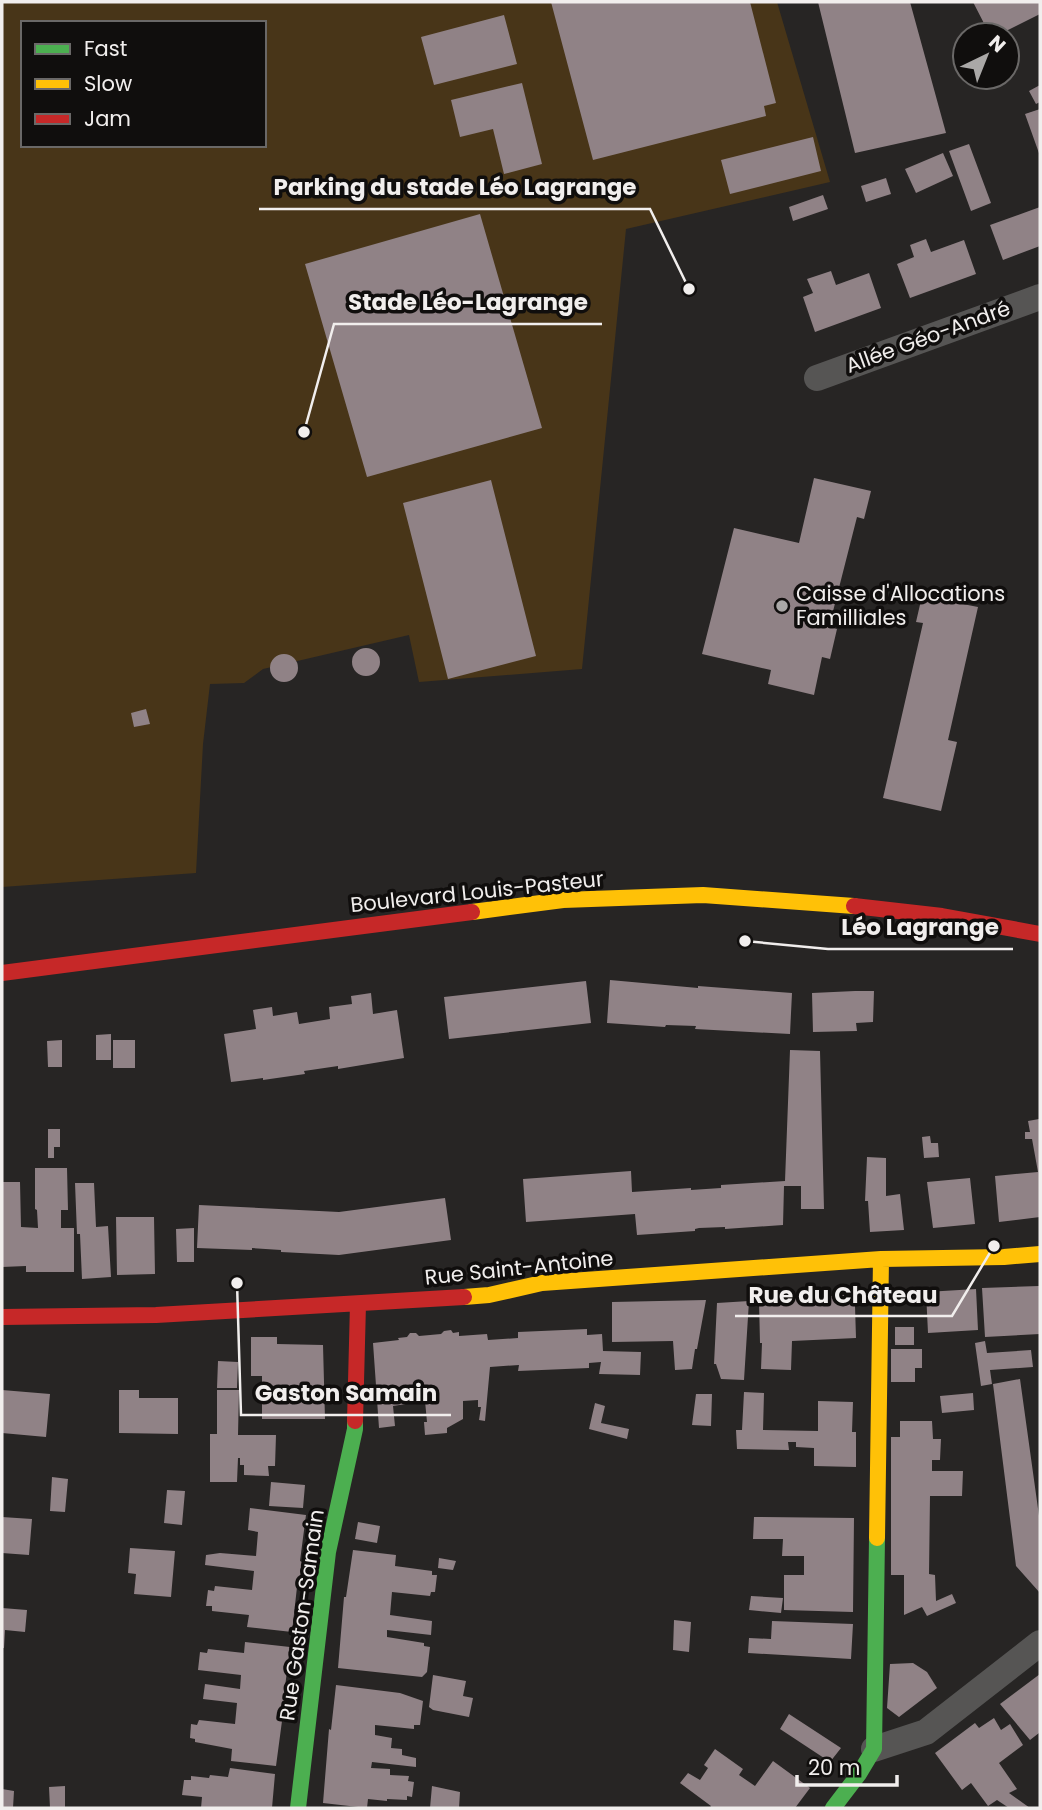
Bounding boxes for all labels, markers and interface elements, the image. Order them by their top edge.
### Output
legend [21,21,266,147]
north arrow [951,21,1021,91]
text: N [983,29,1012,59]
text: Fast [84,34,127,63]
text: Slow [84,69,132,98]
text: Jam [84,104,131,133]
callout: Parking du stade Léo Lagrange [259,165,650,209]
text: Parking du stade Léo Lagrange [274,171,636,203]
callout: Stade Léo-Lagrange [334,280,602,324]
text: Stade Léo-Lagrange [348,286,588,318]
street label: Allée Géo-André [842,293,1014,380]
place label: Caisse d'Allocations Familliales [796,579,1005,632]
marker: Caisse d'Allocations Familliales [774,598,790,614]
street label: Boulevard Louis-Pasteur [349,864,605,919]
callout: Léo Lagrange [828,905,1013,949]
text: Léo Lagrange [841,911,999,943]
street label: Rue Saint-Antoine [423,1243,615,1292]
callout: Rue du Château [735,1272,952,1316]
text: Rue du Château [749,1279,937,1311]
callout: Gaston Samain [241,1371,451,1415]
text: Gaston Samain [255,1377,437,1409]
street label: Rue Gaston-Samain [272,1507,331,1723]
scale bar [797,1744,897,1788]
text: 20 m [808,1753,861,1782]

